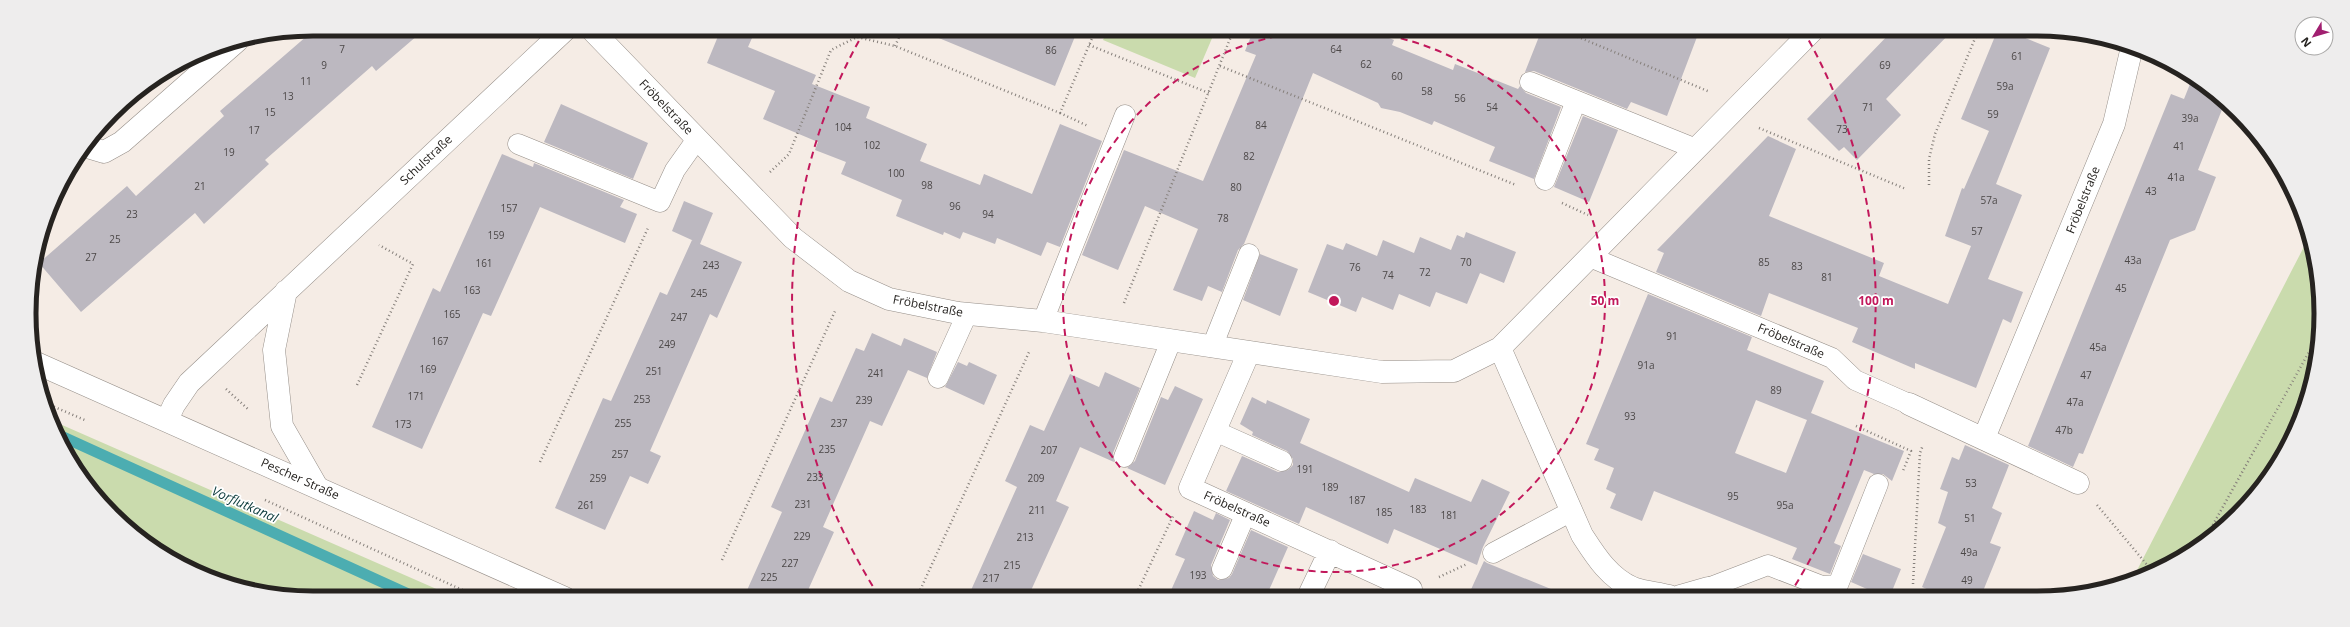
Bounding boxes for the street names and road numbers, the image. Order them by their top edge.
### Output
street label: Fröbelstraße [636,75,697,138]
street label: Schulstraße [396,131,456,188]
street label: Fröbelstraße [2061,163,2104,236]
street label: Fröbelstraße [892,290,965,321]
street label: Fröbelstraße [1755,319,1828,362]
street label: Pescher Straße [258,454,342,504]
street label: Fröbelstraße [1201,486,1273,531]

